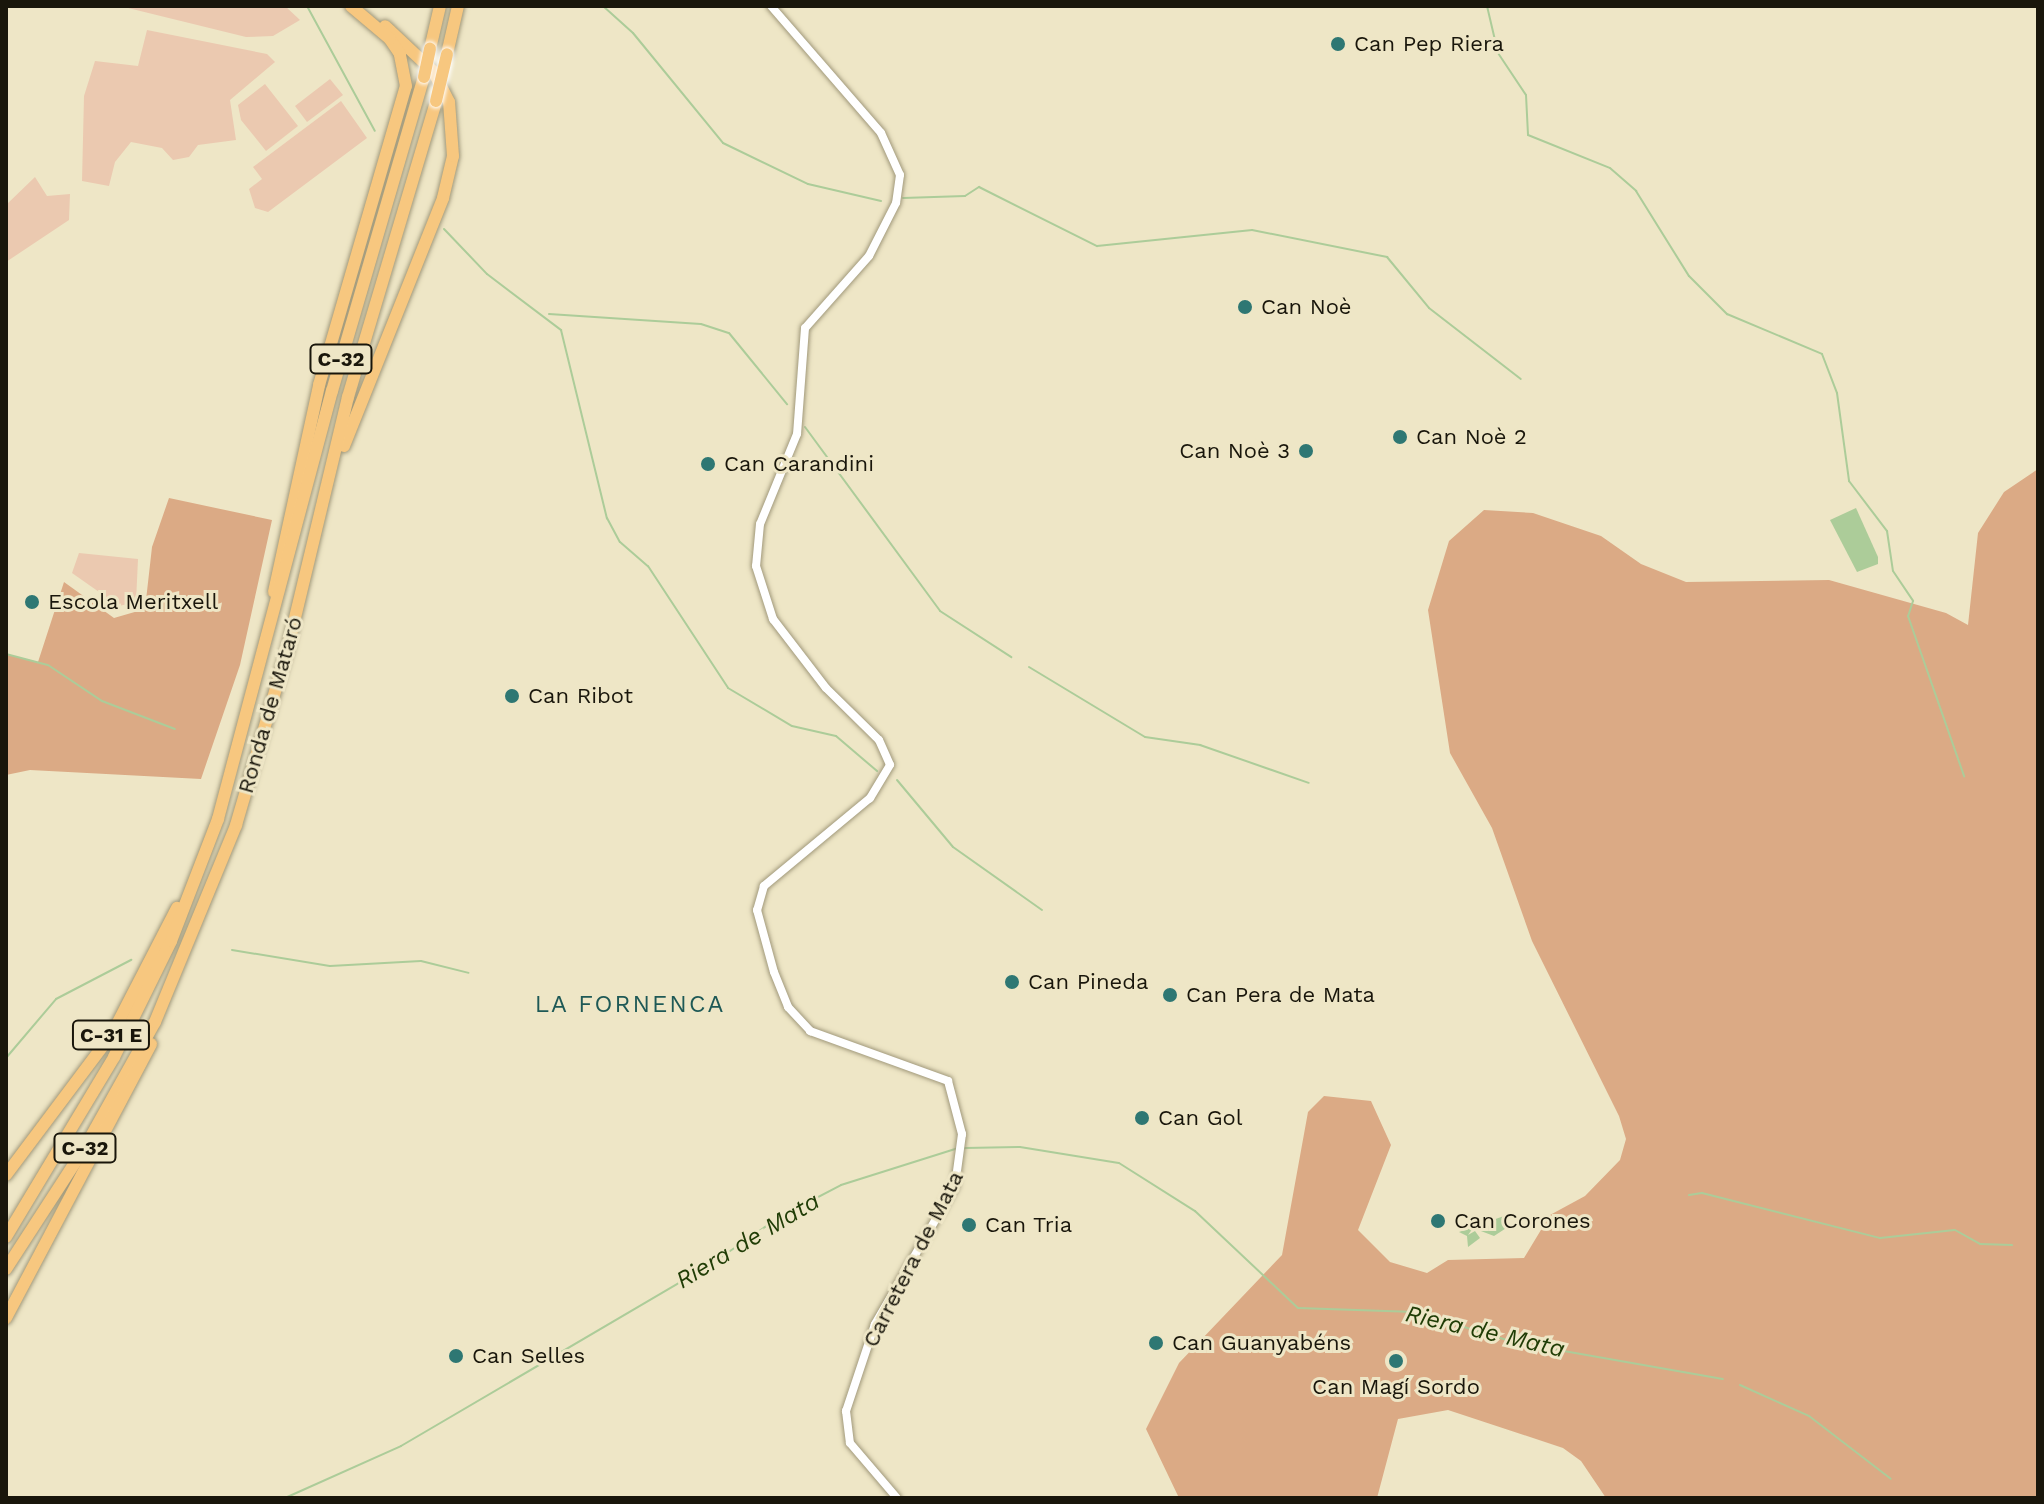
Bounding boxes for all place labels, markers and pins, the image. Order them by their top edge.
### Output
place label: Can Pep Riera [1354,31,1504,57]
marker: Can Pep Riera [1329,35,1347,53]
place label: Can Noè [1261,294,1352,320]
marker: Can Noè [1236,298,1254,316]
place label: Can Noè 2 [1416,424,1527,450]
marker: Can Noè 2 [1391,428,1409,446]
place label: Can Noè 3 [1179,438,1290,464]
marker: Can Noè 3 [1297,442,1315,460]
place label: Can Carandini [724,451,874,477]
marker: Can Carandini [699,455,717,473]
place label: Escola Meritxell [48,589,219,615]
marker: Escola Meritxell [23,593,41,611]
place label: Can Ribot [528,683,633,709]
marker: Can Ribot [503,687,521,705]
place label: Can Pineda [1028,969,1148,995]
marker: Can Pineda [1003,973,1021,991]
place label: Can Pera de Mata [1186,982,1376,1008]
marker: Can Pera de Mata [1161,986,1179,1004]
place label: Can Gol [1158,1105,1243,1131]
marker: Can Gol [1133,1109,1151,1127]
place label: Can Corones [1454,1208,1591,1234]
place label: Can Tria [985,1212,1073,1238]
marker: Can Corones [1429,1212,1447,1230]
marker: Can Tria [960,1216,978,1234]
place label: Can Guanyabéns [1172,1330,1351,1356]
marker: Can Guanyabéns [1147,1334,1165,1352]
place label: Can Selles [472,1343,585,1369]
marker: Can Selles [447,1347,465,1365]
marker: Can Magí Sordo [1387,1352,1405,1370]
place label: Can Magí Sordo [1312,1374,1480,1400]

